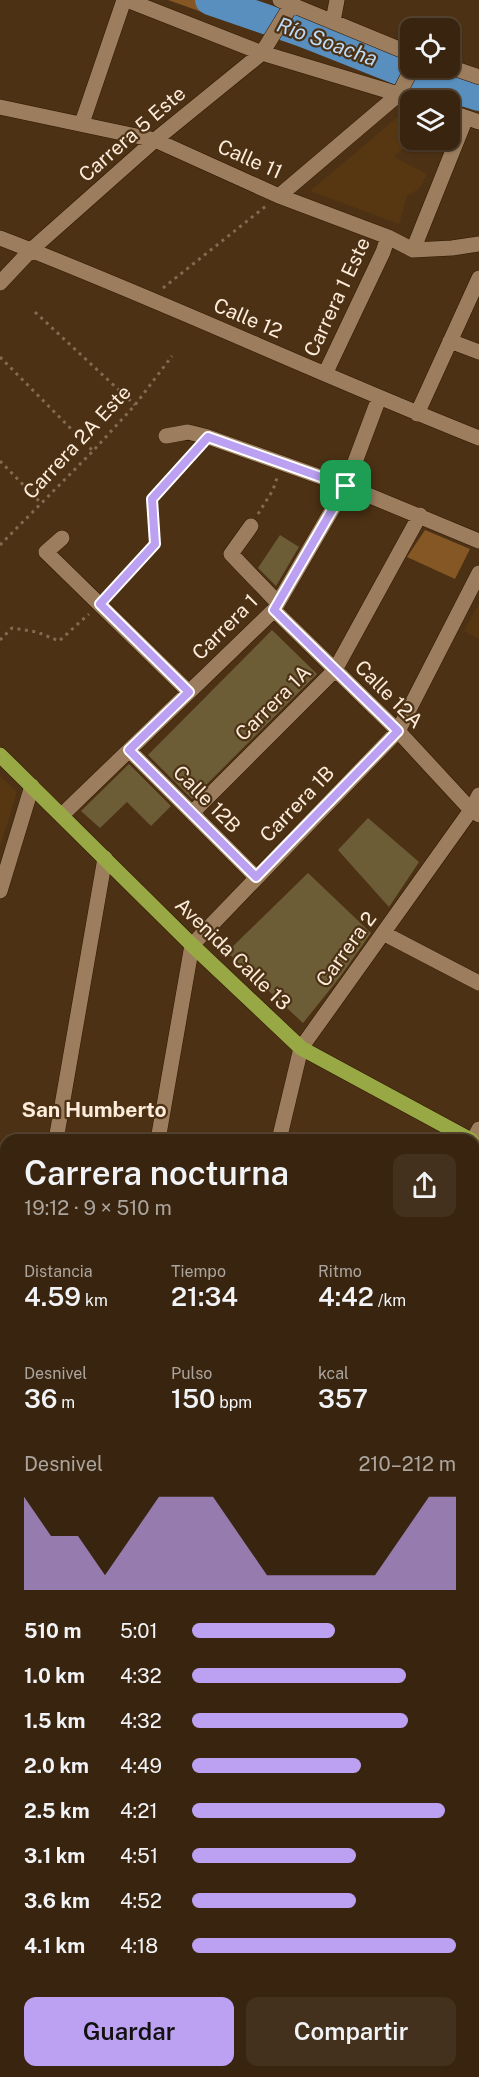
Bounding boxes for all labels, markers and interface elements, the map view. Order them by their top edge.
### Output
water label: Río Soacha [273,12,381,71]
map controls [400,18,460,150]
button: locate [400,18,460,78]
street label: Carrera 5 Este [74,81,190,187]
button: layers [400,90,460,150]
street label: Calle 11 [214,134,286,184]
street label: Carrera 1 Este [299,234,375,360]
street label: Calle 12 [210,293,286,343]
street label: Carrera 2A Este [18,380,136,504]
pin [320,460,371,511]
icon: arrive [329,469,362,502]
street label: Carrera 1 [187,589,263,665]
street label: Calle 12A [350,655,428,733]
street label: Carrera 1A [230,660,316,746]
street label: Calle 12B [168,760,246,838]
street label: Carrera 1B [255,761,339,847]
street label: Avenida Calle 13 [170,893,296,1015]
street label: Carrera 2 [311,907,381,991]
district label: San Humberto [22,1097,166,1122]
text: Carrera nocturna [24,1154,289,1192]
button: share [393,1154,456,1217]
text: 19:12 · 9 × 510 m [24,1196,172,1220]
text: Distancia [24,1262,93,1281]
text: Tiempo [171,1262,226,1281]
text: Ritmo [318,1262,362,1281]
text: 4.59 [24,1281,81,1312]
text: 21:34 [171,1281,238,1312]
text: 4:42 [318,1281,374,1312]
text: km [81,1291,108,1310]
text: /km [374,1291,406,1310]
text: Desnivel [24,1364,87,1383]
text: Pulso [171,1364,212,1383]
text: kcal [318,1364,349,1383]
text: 36 [24,1383,57,1414]
text: 150 [171,1383,215,1414]
text: 357 [318,1383,368,1414]
text: m [57,1393,75,1412]
text: bpm [215,1393,252,1412]
text: Desnivel [24,1452,103,1476]
text: 210–212 m [358,1452,456,1476]
text: 510 m [24,1619,81,1643]
text: 5:01 [120,1619,158,1643]
text: 1.0 km [24,1664,85,1688]
text: 4:32 [120,1664,162,1688]
text: 1.5 km [24,1709,85,1733]
text: 4:32 [120,1709,162,1733]
text: 2.0 km [24,1754,89,1778]
text: 4:49 [120,1754,162,1778]
text: 2.5 km [24,1799,90,1823]
text: 4:21 [120,1799,158,1823]
text: 3.1 km [24,1844,85,1868]
text: 4:51 [120,1844,158,1868]
text: 3.6 km [24,1889,90,1913]
text: 4:52 [120,1889,162,1913]
text: 4.1 km [24,1934,85,1958]
text: 4:18 [120,1934,158,1958]
button: Guardar [24,1997,234,2066]
button: Compartir [246,1997,456,2066]

